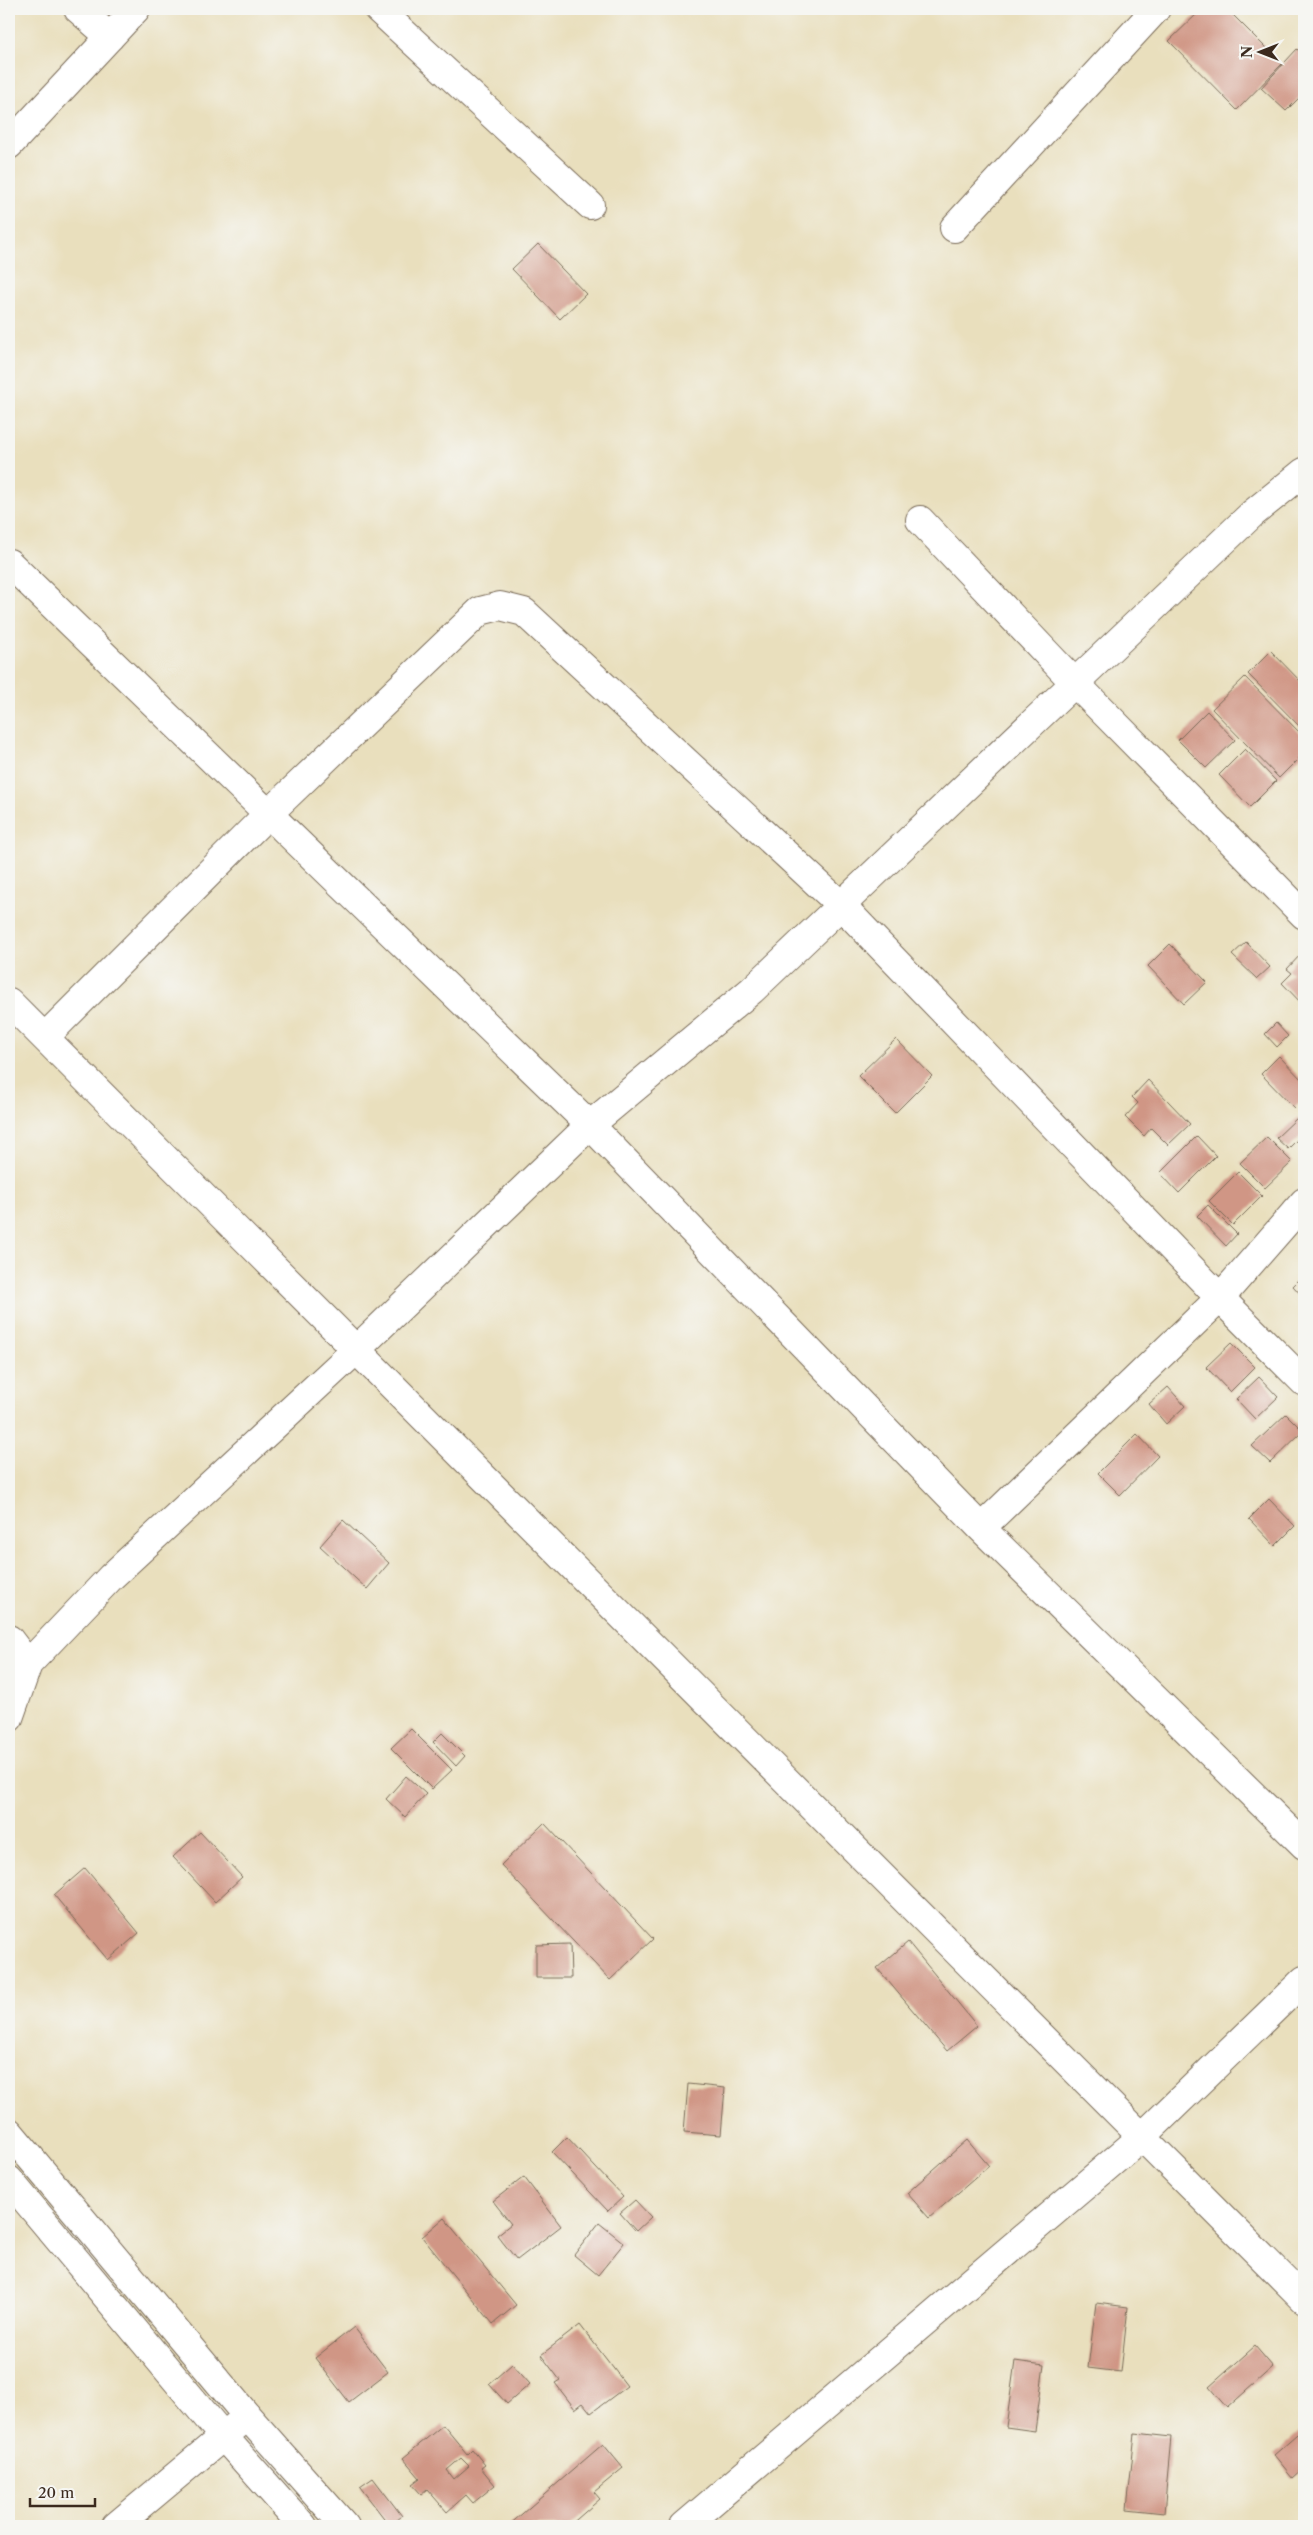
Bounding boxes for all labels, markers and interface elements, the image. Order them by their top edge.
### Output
north arrow [1236,28,1286,78]
text: N [1238,46,1256,58]
scale bar [30,2475,95,2507]
text: 20 m [38,2483,74,2502]

